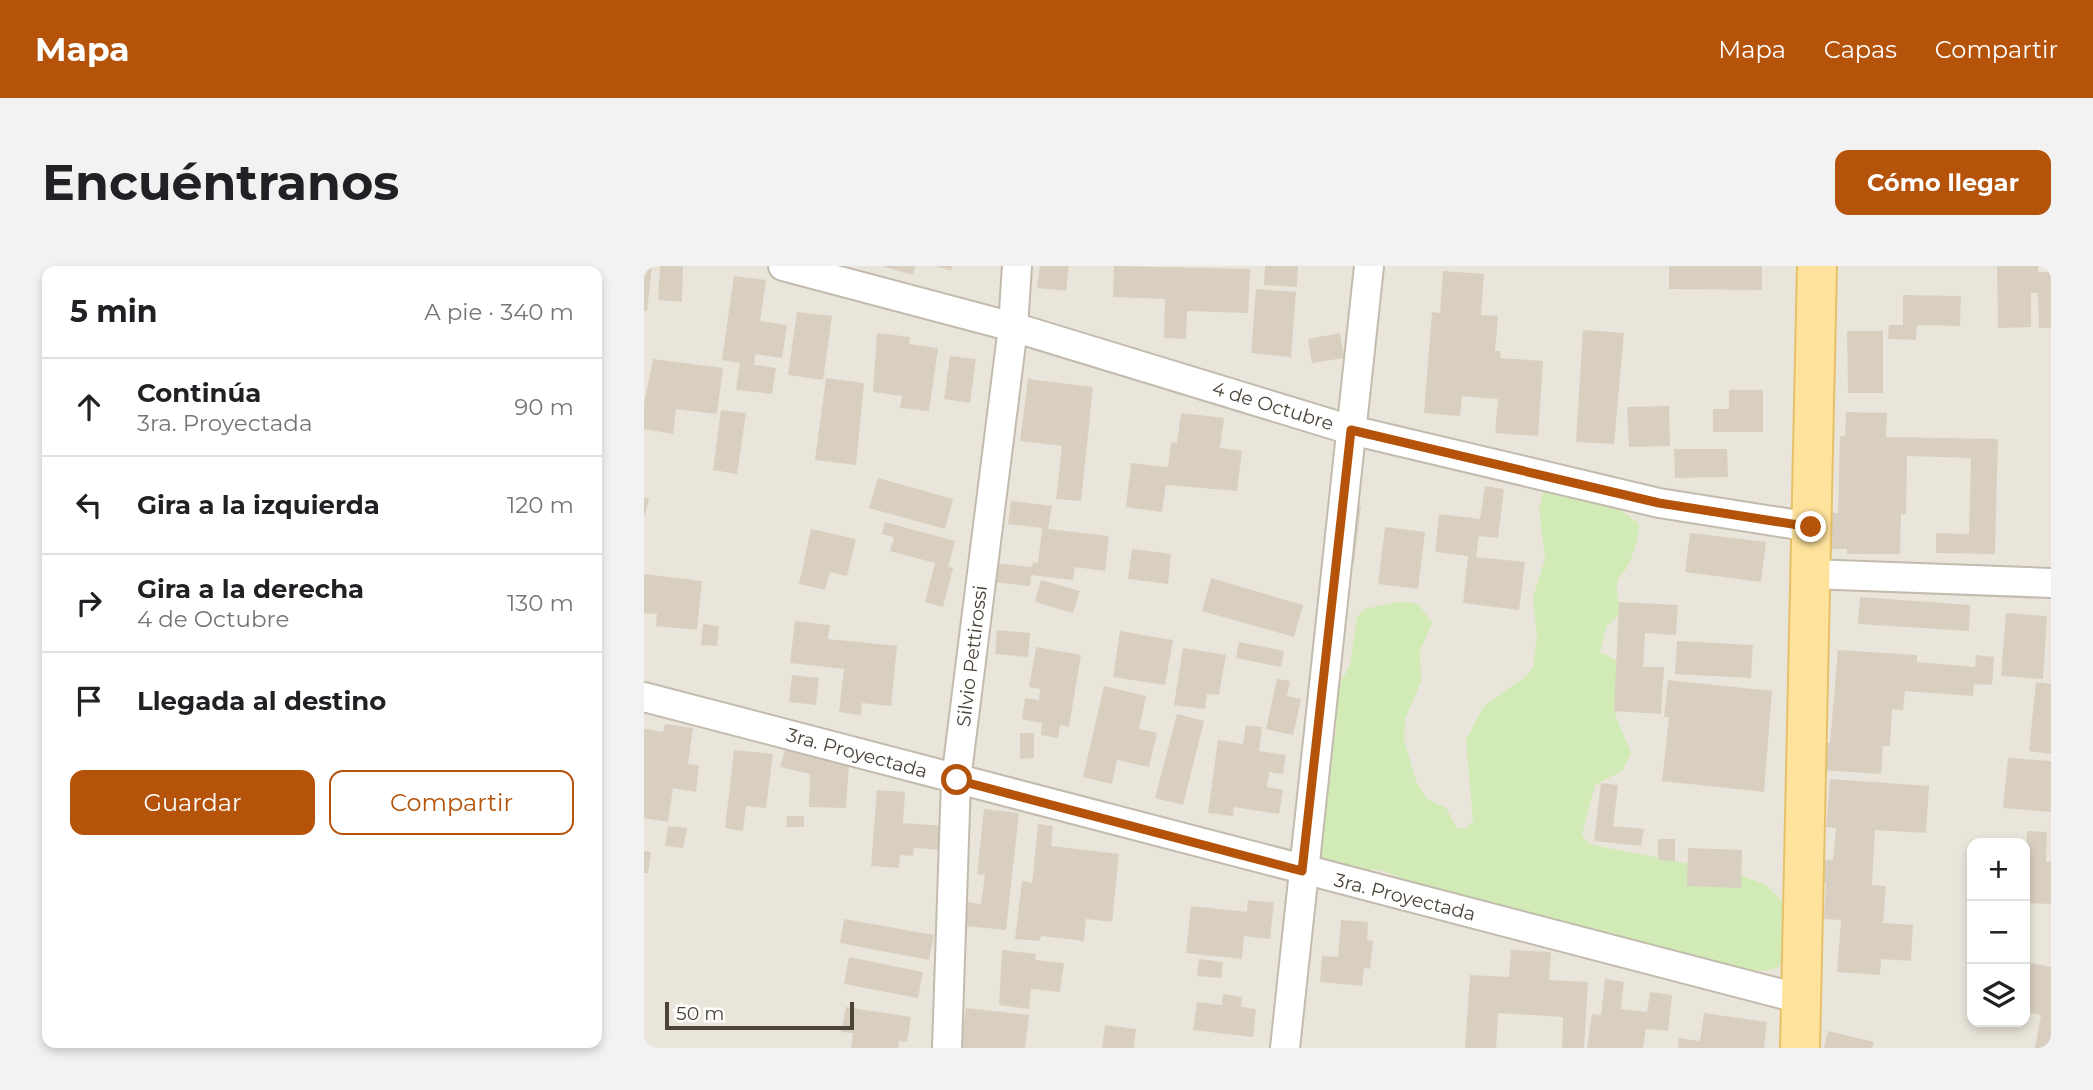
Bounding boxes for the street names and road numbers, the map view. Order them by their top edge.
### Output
street label: 4 de Octubre [1209,377,1337,435]
street label: Silvio Pettirossi [952,584,992,728]
street label: 3ra. Proyectada [784,723,930,783]
street label: 3ra. Proyectada [1332,868,1478,926]

